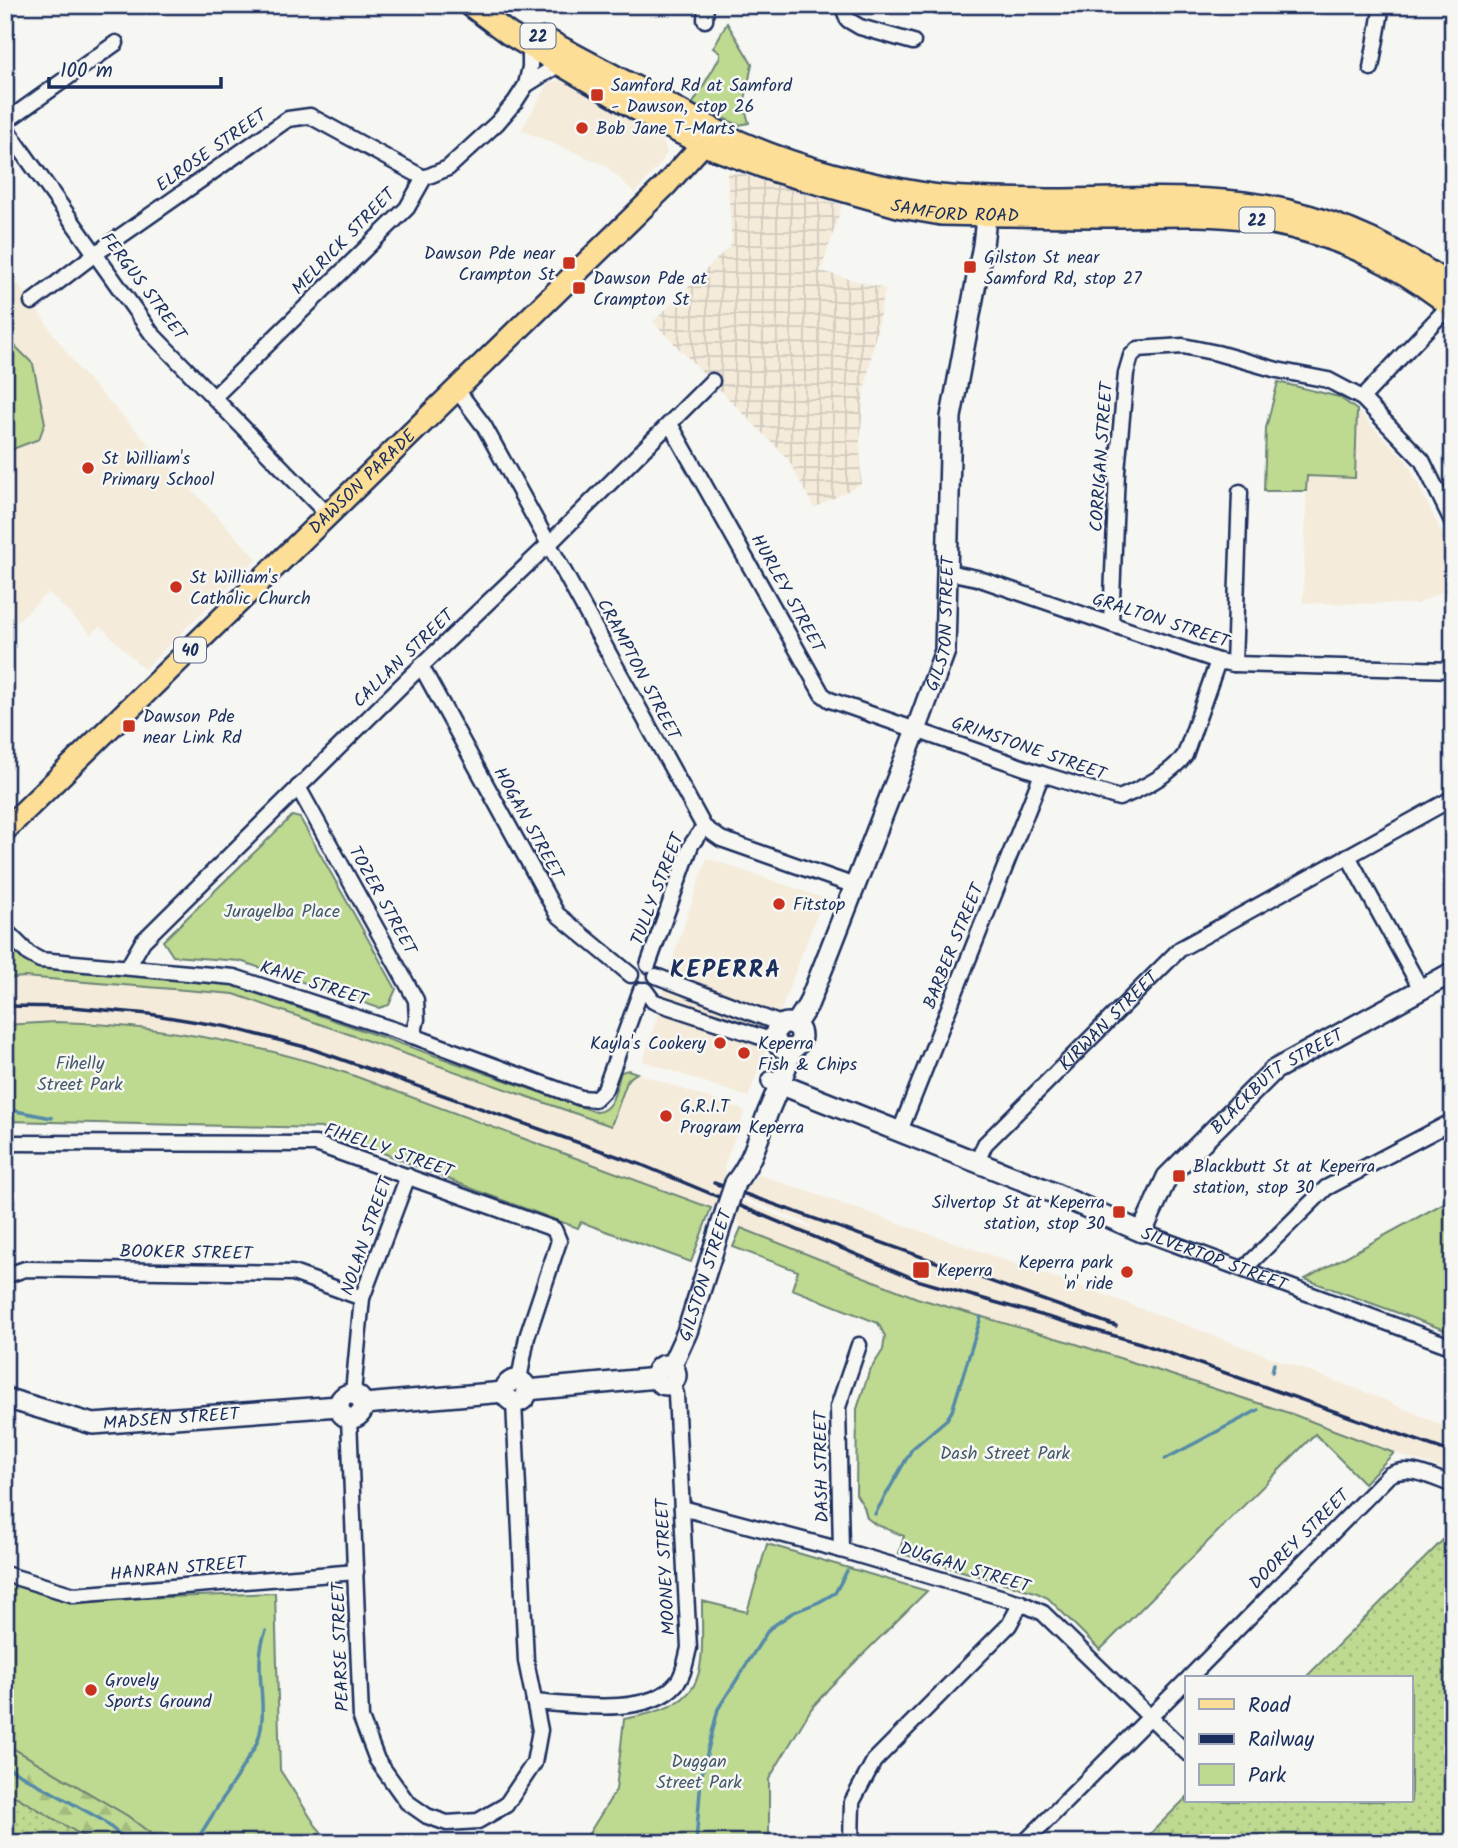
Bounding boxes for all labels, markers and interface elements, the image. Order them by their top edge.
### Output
road number: 22 [520,24,556,48]
scale bar [49,46,220,90]
text: 100 m [60,55,113,88]
place label: Samford Rd at Samford - Dawson, stop 26 [611,72,793,122]
marker: Samford Rd at Samford - Dawson, stop 26 [589,87,605,103]
street label: ELROSE STREET [150,101,274,200]
place label: Bob Jane T-Marts [596,115,736,144]
marker: Bob Jane T-Marts [574,120,590,136]
street label: MELRICK STREET [285,181,404,302]
street label: SAMFORD ROAD [887,192,1020,231]
road number: 22 [1240,208,1274,232]
street label: FERGUS STREET [92,227,194,348]
place label: Dawson Pde near Crampton St [424,240,556,290]
place label: Gilston St near Samford Rd, stop 27 [984,244,1142,294]
marker: Dawson Pde near Crampton St [561,255,577,271]
marker: Gilston St near Samford Rd, stop 27 [962,259,978,275]
place label: Dawson Pde at Crampton St [593,265,708,315]
marker: Dawson Pde at Crampton St [571,280,587,296]
street label: CORRIGAN STREET [1083,380,1122,533]
street label: DAWSON PARADE [303,423,424,542]
place label: St William's Primary School [102,445,215,495]
marker: St William's Primary School [80,460,96,476]
street label: HURLEY STREET [742,529,832,660]
street label: GILSTON STREET [918,555,963,696]
place label: St William's Catholic Church [190,564,311,614]
marker: St William's Catholic Church [168,579,184,595]
street label: GRALTON STREET [1088,586,1234,658]
street label: CRAMPTON STREET [588,594,688,747]
street label: CALLAN STREET [346,602,463,715]
road number: 40 [174,638,206,663]
place label: Dawson Pde near Link Rd [143,703,242,753]
street label: GRIMSTONE STREET [947,709,1111,790]
marker: Dawson Pde near Link Rd [121,718,137,734]
street label: HOGAN STREET [485,762,571,887]
street label: TULLY STREET [624,828,694,950]
street label: TOZER STREET [340,841,424,962]
street label: BARBER STREET [916,878,993,1014]
place label: Fitstop [793,891,845,920]
marker: Fitstop [771,896,787,912]
park label: Jurayelba Place [224,898,340,927]
district label: KEPERRA [670,951,782,990]
street label: KANE STREET [256,953,373,1016]
street label: KIRWAN STREET [1053,964,1167,1079]
street label: BLACKBUTT STREET [1204,1021,1350,1142]
place label: Kayla's Cookery [590,1030,707,1059]
place label: Keperra Fish & Chips [758,1030,857,1080]
marker: Kayla's Cookery [712,1035,728,1051]
marker: Keperra Fish & Chips [736,1045,752,1061]
park label: Fihelly Street Park [37,1050,123,1100]
place label: G.R.I.T Program Keperra [680,1093,804,1143]
marker: G.R.I.T Program Keperra [658,1108,674,1124]
street label: FIHELLY STREET [320,1116,458,1188]
place label: Blackbutt St at Keperra station, stop 30 [1193,1153,1375,1203]
marker: Blackbutt St at Keperra station, stop 30 [1171,1168,1187,1184]
street label: NOLAN STREET [334,1172,402,1300]
place label: Silvertop St at Keperra station, stop 30 [932,1189,1105,1239]
marker: Silvertop St at Keperra station, stop 30 [1111,1204,1127,1220]
street label: GILSTON STREET [672,1205,742,1347]
street label: SILVERTOP STREET [1137,1220,1292,1301]
street label: BOOKER STREET [119,1238,254,1269]
place label: Keperra park 'n' ride [1019,1249,1114,1299]
place label: Keperra [937,1257,993,1286]
marker: Keperra [911,1260,931,1280]
marker: Keperra park 'n' ride [1119,1264,1135,1280]
street label: MADSEN STREET [102,1400,242,1439]
street label: DASH STREET [807,1409,838,1523]
park label: Dash Street Park [940,1440,1071,1469]
street label: DOOREY STREET [1243,1482,1358,1597]
street label: MOONEY STREET [648,1496,685,1636]
street label: DUGGAN STREET [896,1535,1035,1602]
street label: HANRAN STREET [109,1549,249,1590]
street label: PEARSE STREET [325,1580,358,1712]
place label: Grovely Sports Ground [105,1667,212,1717]
legend [1185,1676,1412,1802]
marker: Grovely Sports Ground [83,1682,99,1698]
text: Road [1248,1690,1291,1723]
text: Railway [1248,1724,1314,1757]
park label: Duggan Street Park [656,1748,742,1798]
text: Park [1248,1760,1286,1793]

